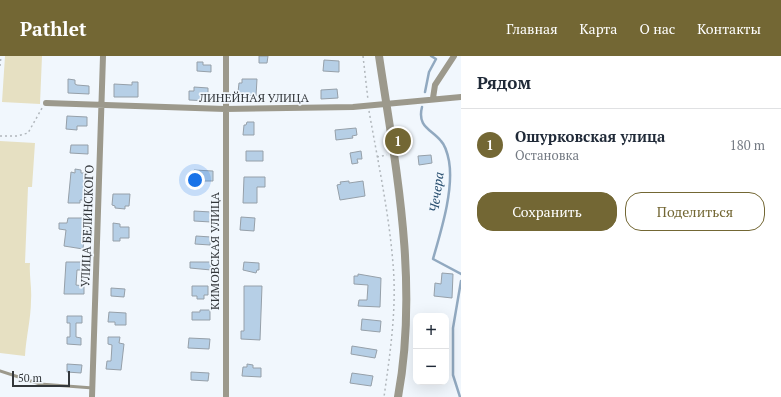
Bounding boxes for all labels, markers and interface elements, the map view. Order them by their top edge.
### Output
text: Pathlet [20,16,86,41]
text: Главная [506,19,558,38]
text: Карта [580,19,617,38]
text: О нас [639,19,675,38]
text: Контакты [697,19,761,38]
text: Рядом [477,71,531,94]
street label: ЛИНЕЙНАЯ УЛИЦА [198,90,310,105]
pin: 1 [385,126,411,156]
text: Ошурковская улица [515,126,665,146]
text: 1 [486,136,494,154]
text: 180 m [730,136,765,154]
text: Остановка [515,146,579,164]
street label: УЛИЦА БЕЛИНСКОГО [77,164,97,287]
your location [185,170,205,190]
water label: Чечера [424,171,448,213]
street label: КИМОВСКАЯ УЛИЦА [207,191,222,310]
button: Сохранить [477,192,617,231]
button: Поделиться [625,192,765,231]
map controls [413,313,449,385]
button: + [413,313,449,349]
button: − [413,349,449,385]
scale bar [12,369,70,388]
text: 50 m [18,371,42,385]

